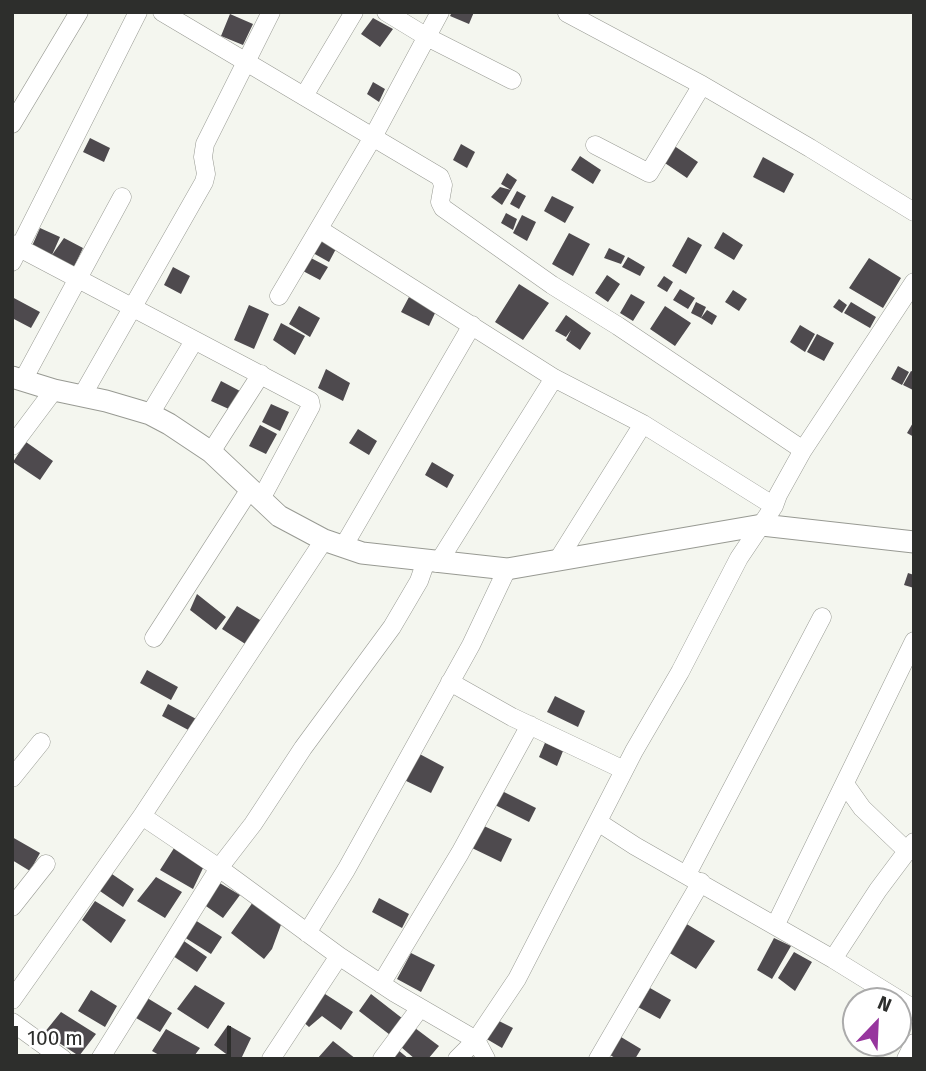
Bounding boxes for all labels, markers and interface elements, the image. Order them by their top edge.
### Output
north arrow [842,987,912,1057]
text: N [874,991,895,1017]
scale bar [18,1012,234,1056]
text: 100 m [27,1025,83,1051]

